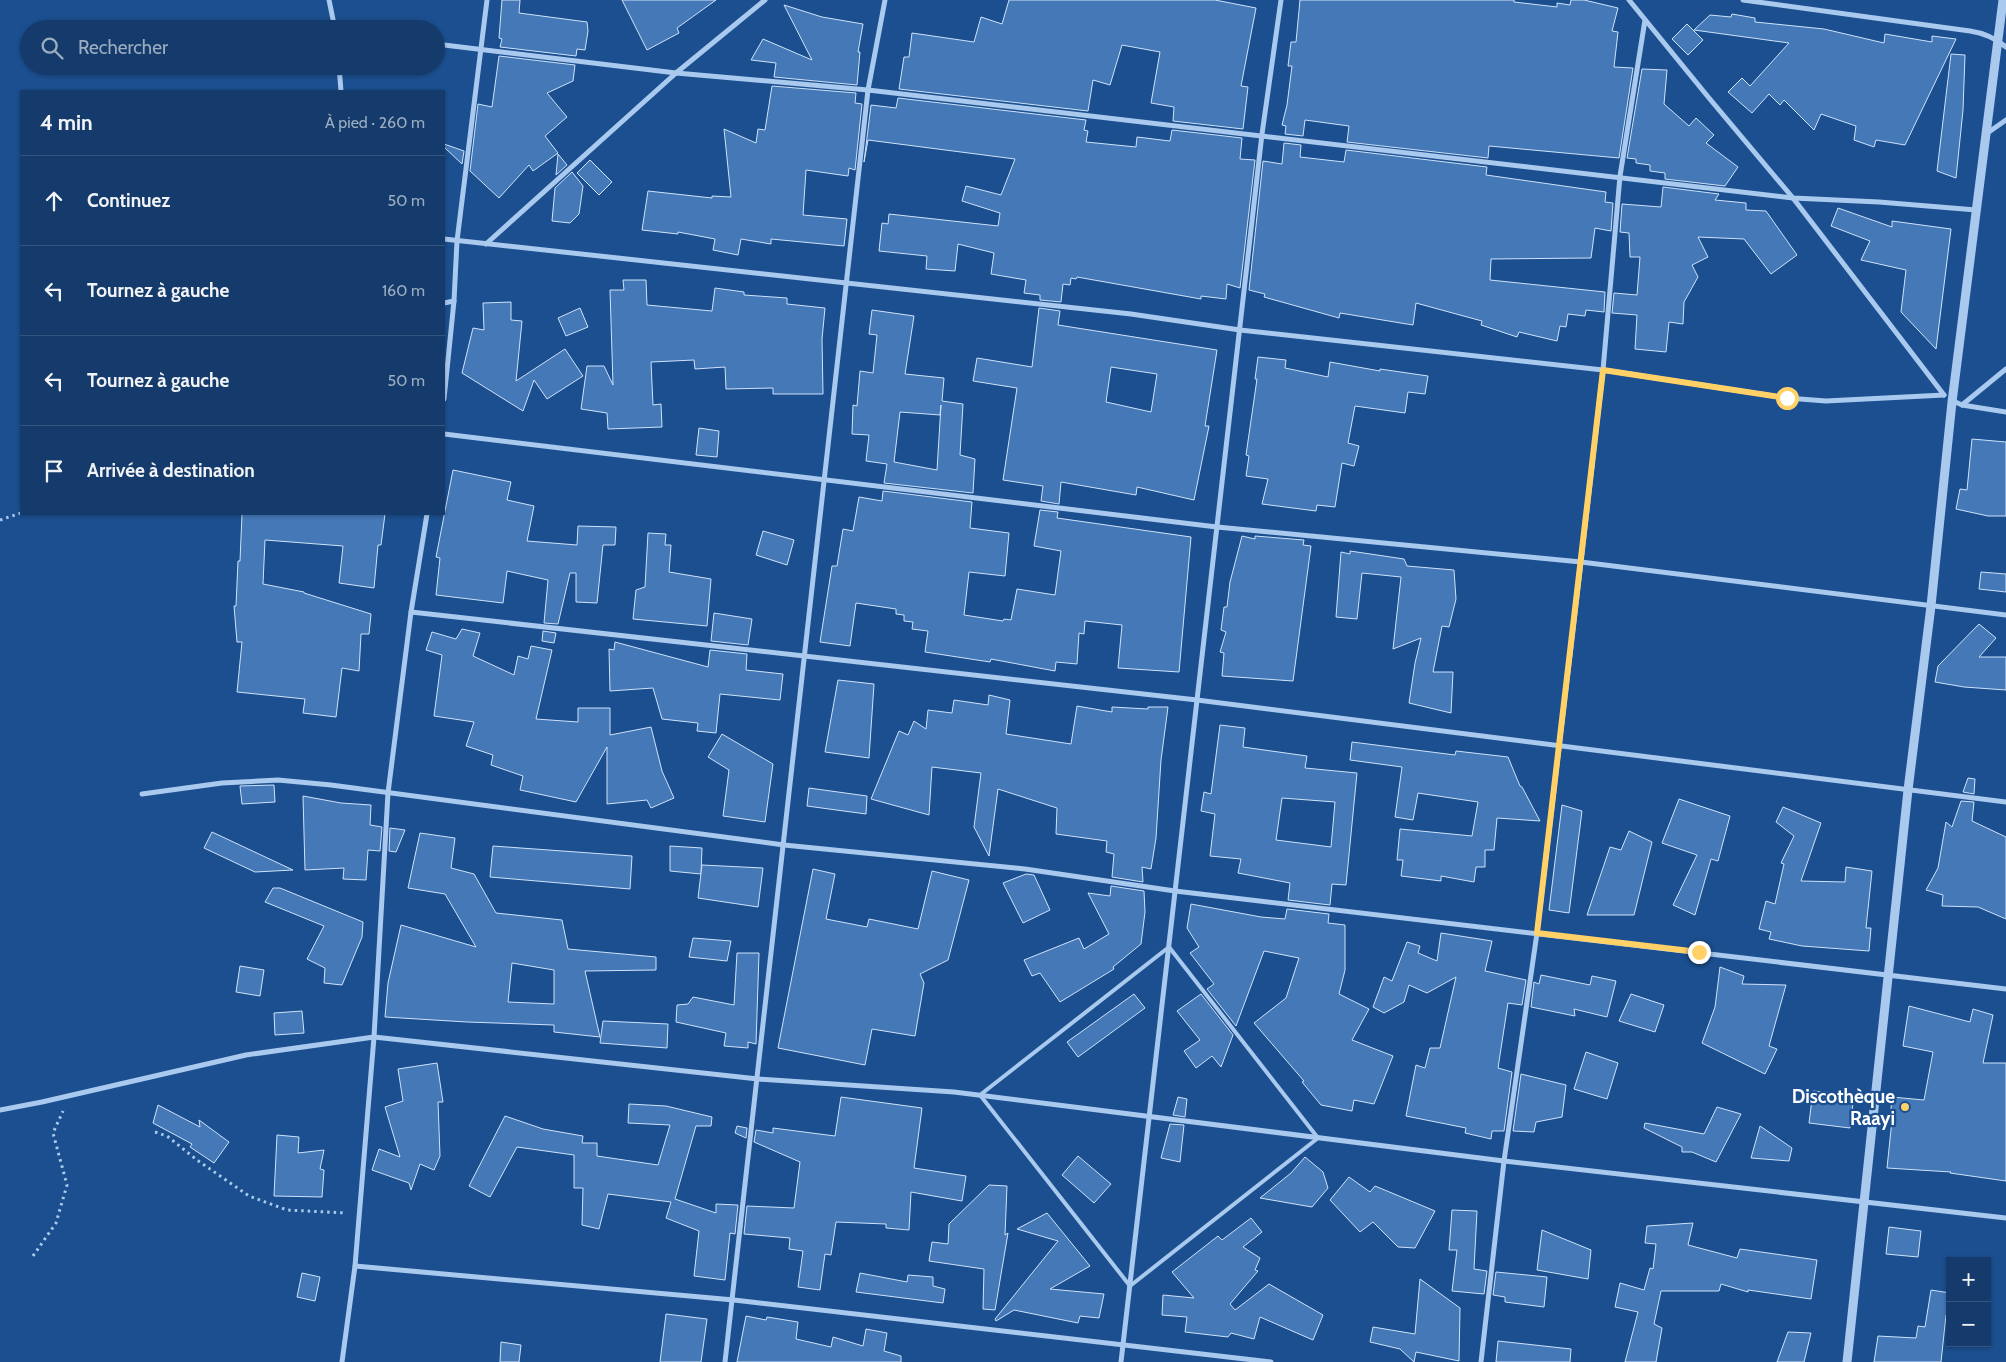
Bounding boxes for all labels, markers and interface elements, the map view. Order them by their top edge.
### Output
search box [20,20,445,75]
icon: search [38,34,66,62]
text: Rechercher [78,36,168,59]
text: 4 min [40,110,93,135]
text: À pied · 260 m [325,113,425,132]
icon: ahead [40,187,68,215]
text: Continuez [87,189,170,212]
text: 50 m [388,191,425,210]
icon: left [40,277,68,305]
text: Tournez à gauche [87,279,229,302]
text: 160 m [382,281,425,300]
icon: left [40,367,68,395]
text: Tournez à gauche [87,369,229,392]
text: 50 m [388,371,425,390]
route start [1776,387,1799,410]
icon: arrive [40,457,68,485]
text: Arrivée à destination [87,459,255,482]
route end [1688,941,1711,964]
place label: Discothèque Raayi [1792,1085,1895,1130]
marker: Discothèque Raayi [1899,1101,1911,1113]
map controls [1946,1257,1991,1347]
button: + [1946,1257,1991,1302]
button: − [1946,1302,1991,1347]

